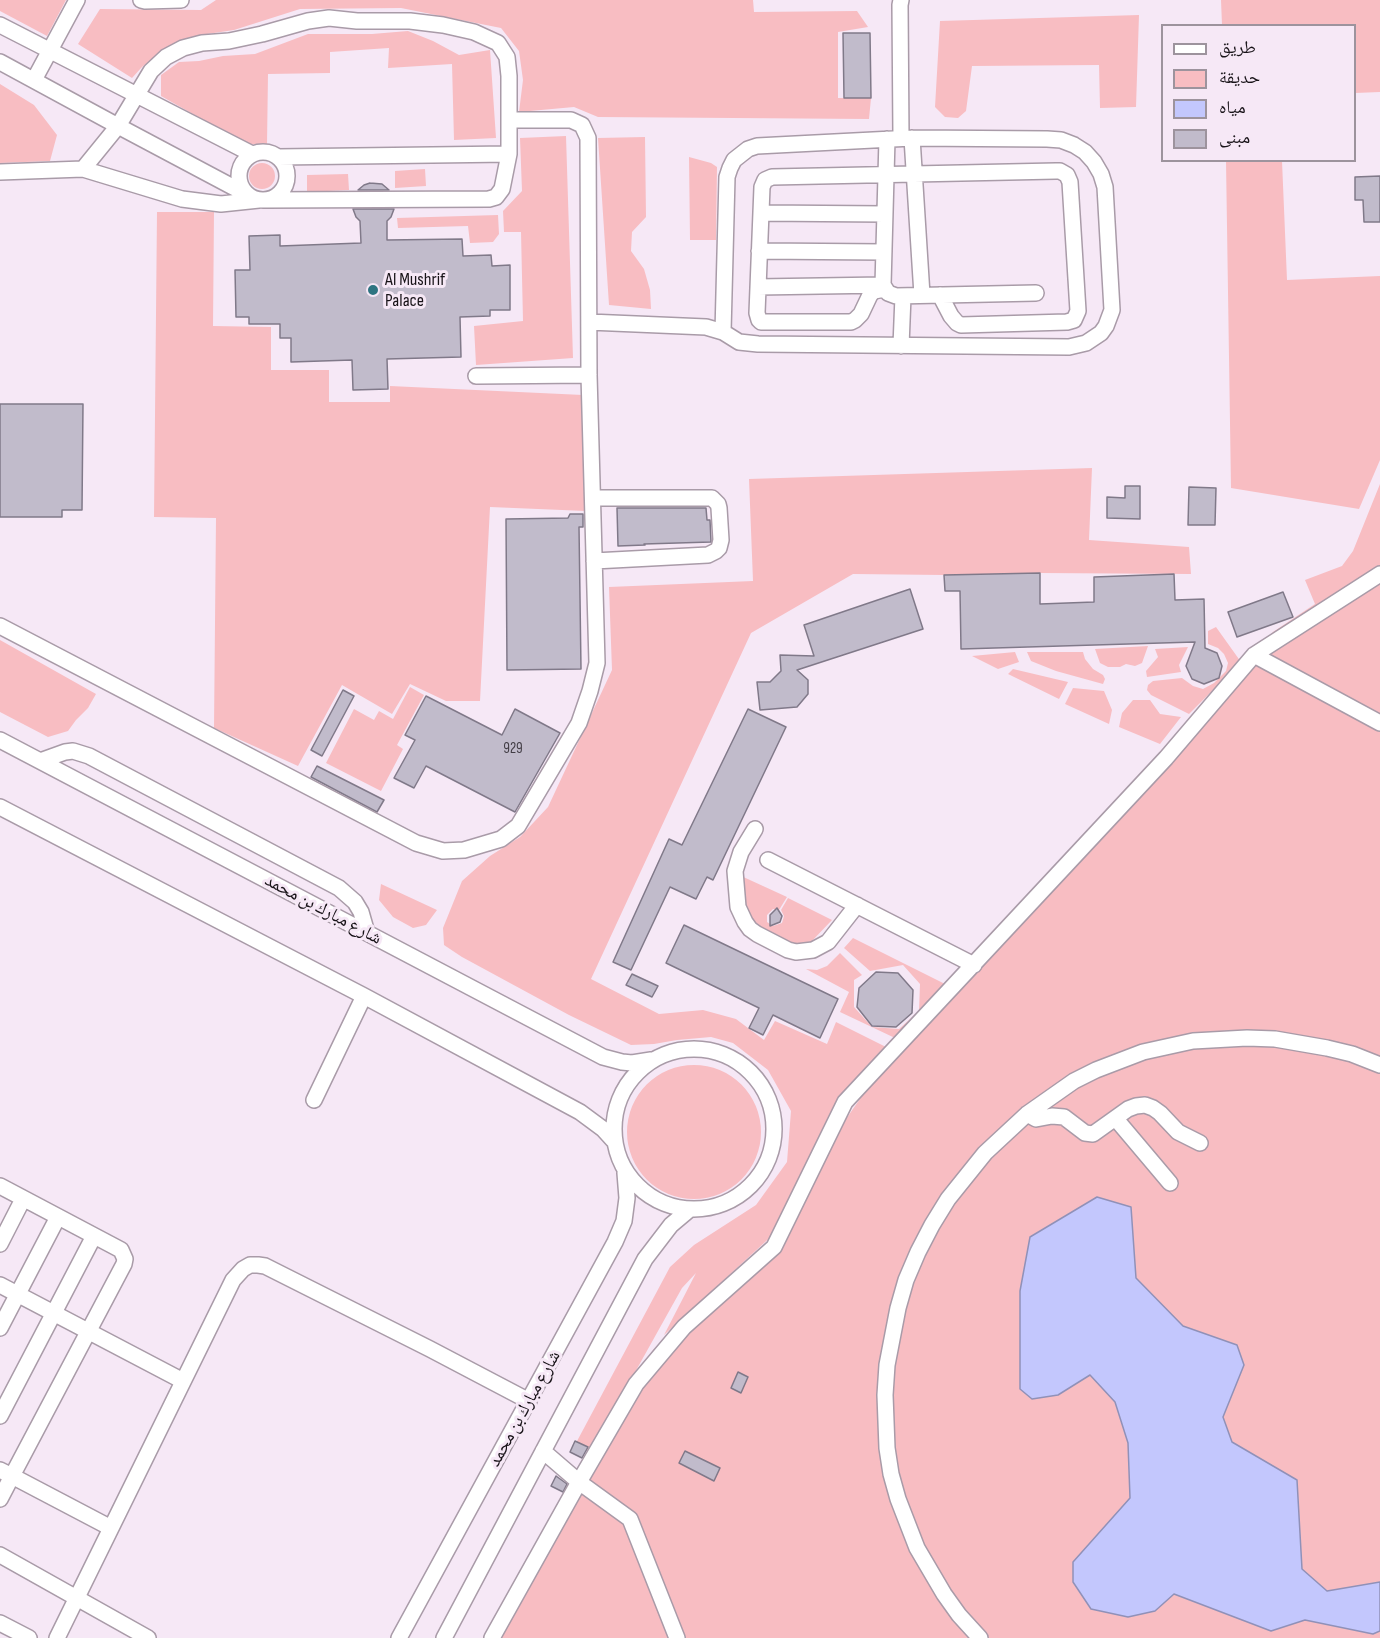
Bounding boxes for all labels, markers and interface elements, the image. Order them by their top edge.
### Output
legend [1161,24,1356,162]
text: طريق [1219,37,1256,58]
text: حديقة [1219,67,1260,88]
text: مياه [1219,97,1246,118]
text: مبنى [1219,127,1250,148]
place label: Al Mushrif Palace [385,269,445,312]
marker: Al Mushrif Palace [366,283,380,297]
house number: 929 [503,740,523,758]
street label: شارع مبارك بن محمد [261,870,385,950]
street label: شارع مبارك بن محمد [484,1347,566,1471]

